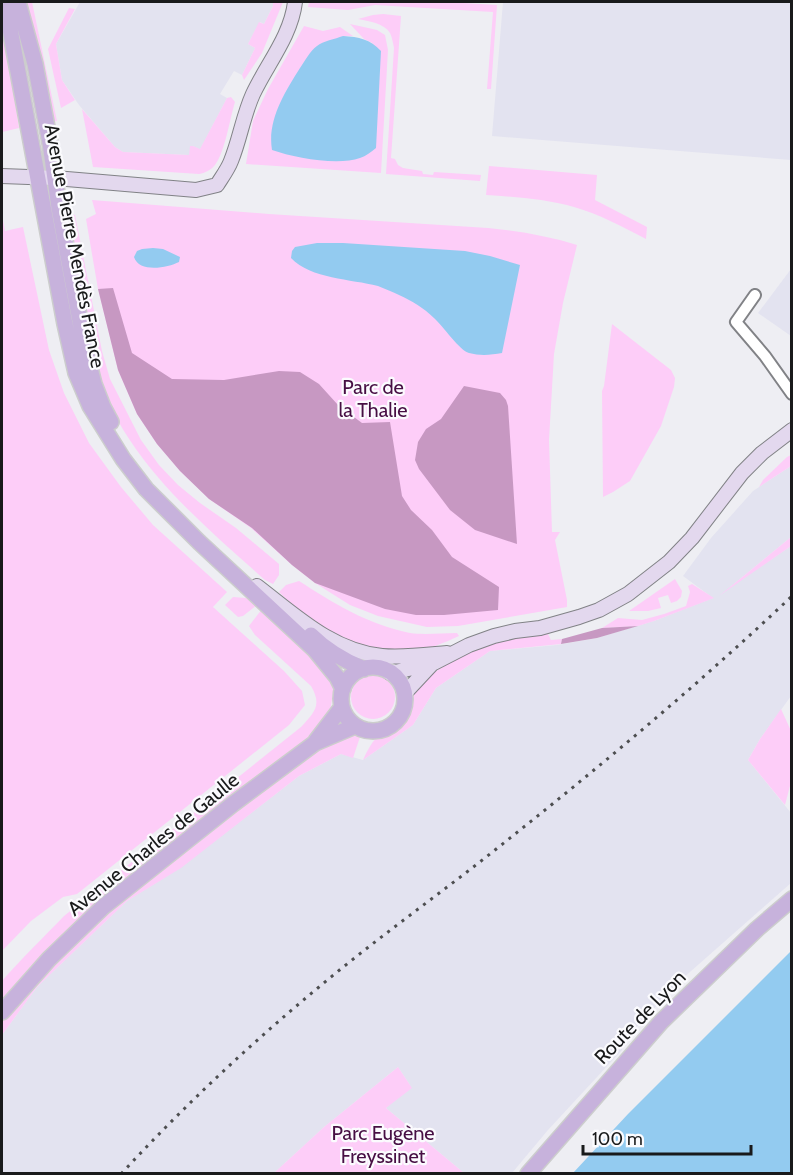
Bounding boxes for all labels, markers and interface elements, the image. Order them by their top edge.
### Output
street label: Avenue Pierre Mendès France [40,122,110,370]
park label: Parc de la Thalie [339,375,408,422]
street label: Avenue Charles de Gaulle [62,767,244,921]
street label: Route de Lyon [589,965,691,1069]
scale bar [583,1118,751,1156]
park label: Parc Eugène Freyssinet [331,1121,435,1168]
text: 100 m [592,1128,643,1150]

